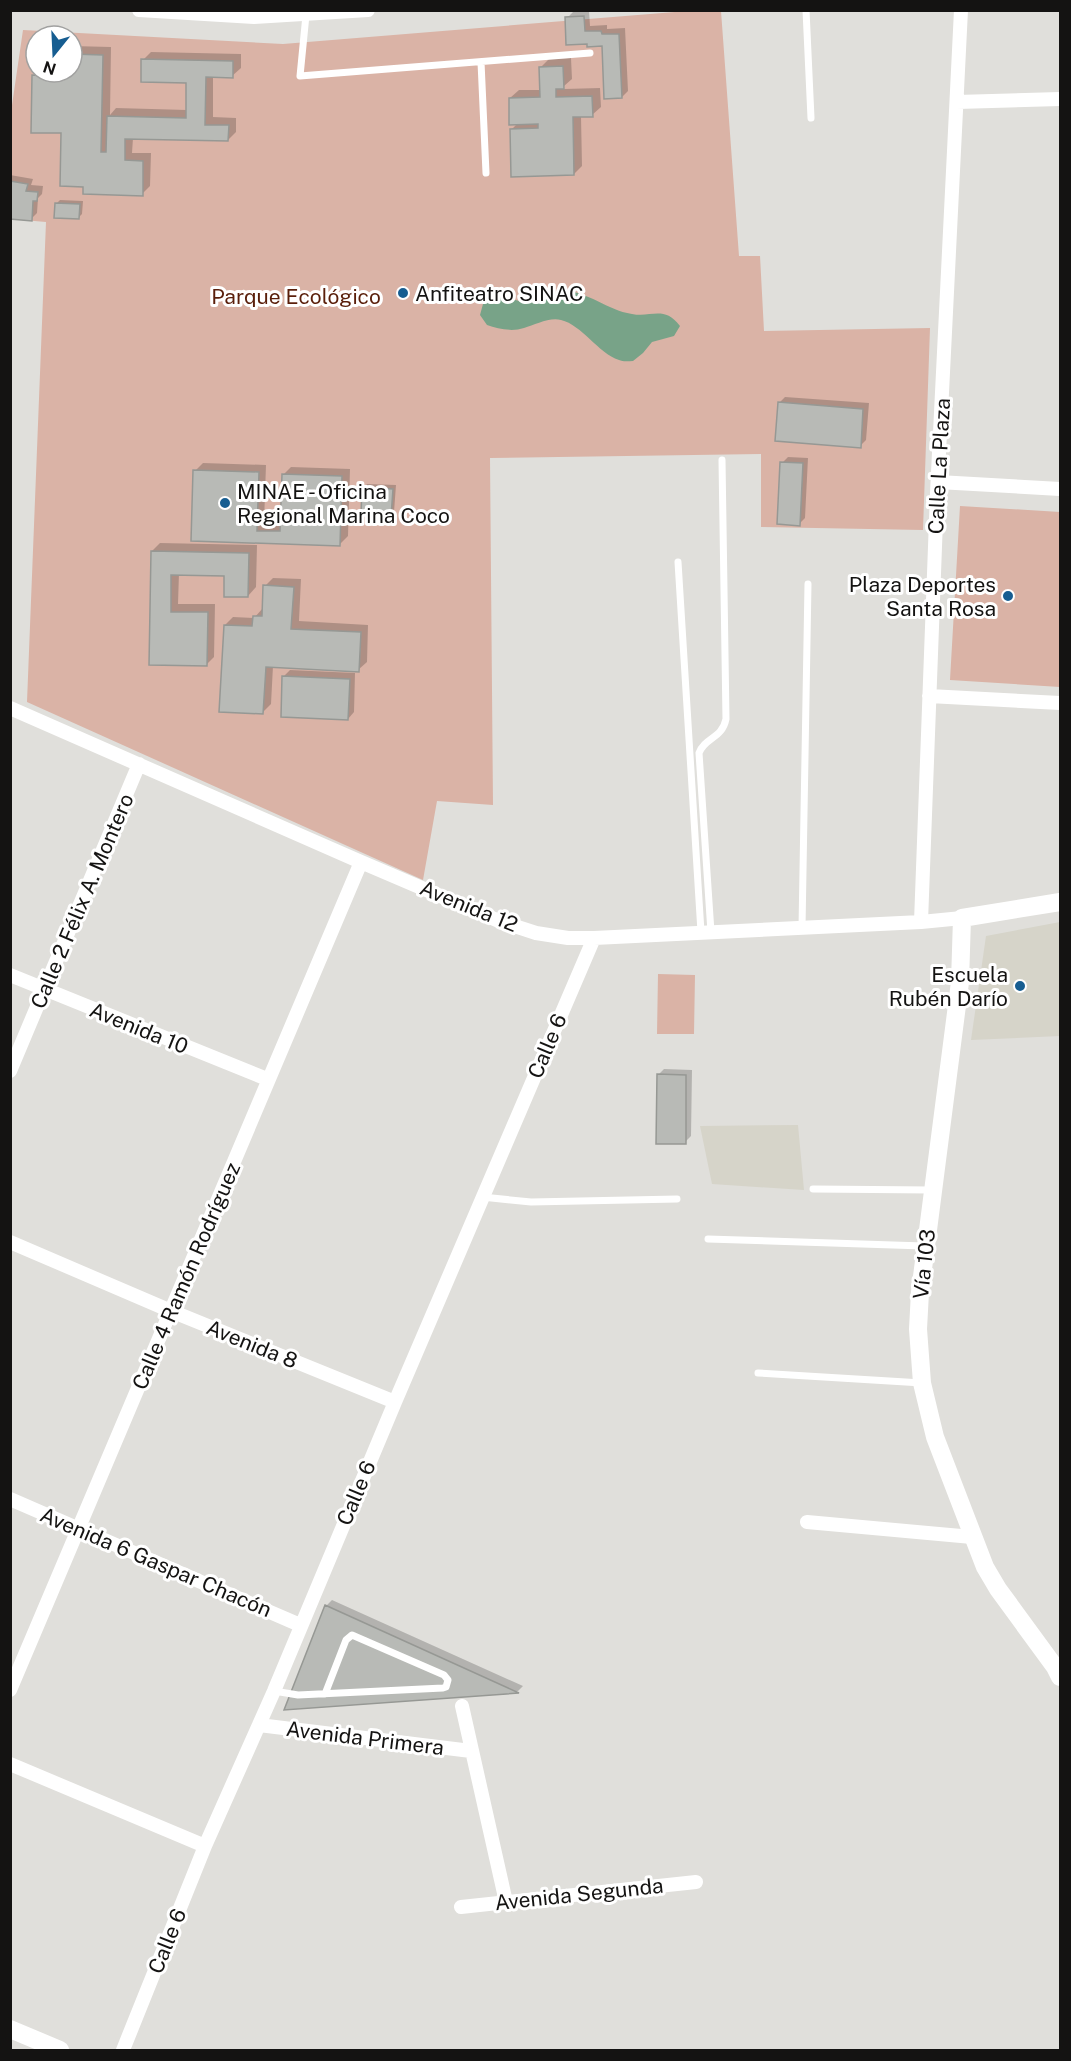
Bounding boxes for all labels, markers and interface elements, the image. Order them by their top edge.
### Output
north arrow [24,24,84,84]
text: N [41,57,58,79]
place label: Anfiteatro SINAC [415,281,583,306]
park label: Parque Ecológico [211,284,381,309]
marker: Anfiteatro SINAC [396,286,410,300]
street label: Calle La Plaza [923,397,955,535]
place label: MINAE - Oficina Regional Marina Coco [237,479,450,528]
marker: MINAE - Oficina Regional Marina Coco [218,496,232,510]
place label: Plaza Deportes Santa Rosa [849,572,996,621]
marker: Plaza Deportes Santa Rosa [1001,589,1015,603]
street label: Calle 2 Félix A. Montero [25,790,139,1012]
street label: Avenida 12 [416,875,522,937]
place label: Escuela Rubén Darío [889,962,1008,1011]
marker: Escuela Rubén Darío [1013,979,1027,993]
street label: Avenida 10 [86,997,192,1059]
street label: Calle 6 [522,1010,572,1082]
street label: Calle 4 Ramón Rodríguez [127,1159,245,1393]
street label: Vía 103 [908,1228,940,1300]
street label: Avenida 8 [203,1314,301,1374]
street label: Calle 6 [331,1457,381,1529]
street label: Avenida 6 Gaspar Chacón [37,1502,275,1622]
street label: Avenida Primera [285,1716,445,1760]
street label: Avenida Segunda [493,1873,665,1915]
street label: Calle 6 [143,1905,191,1977]

